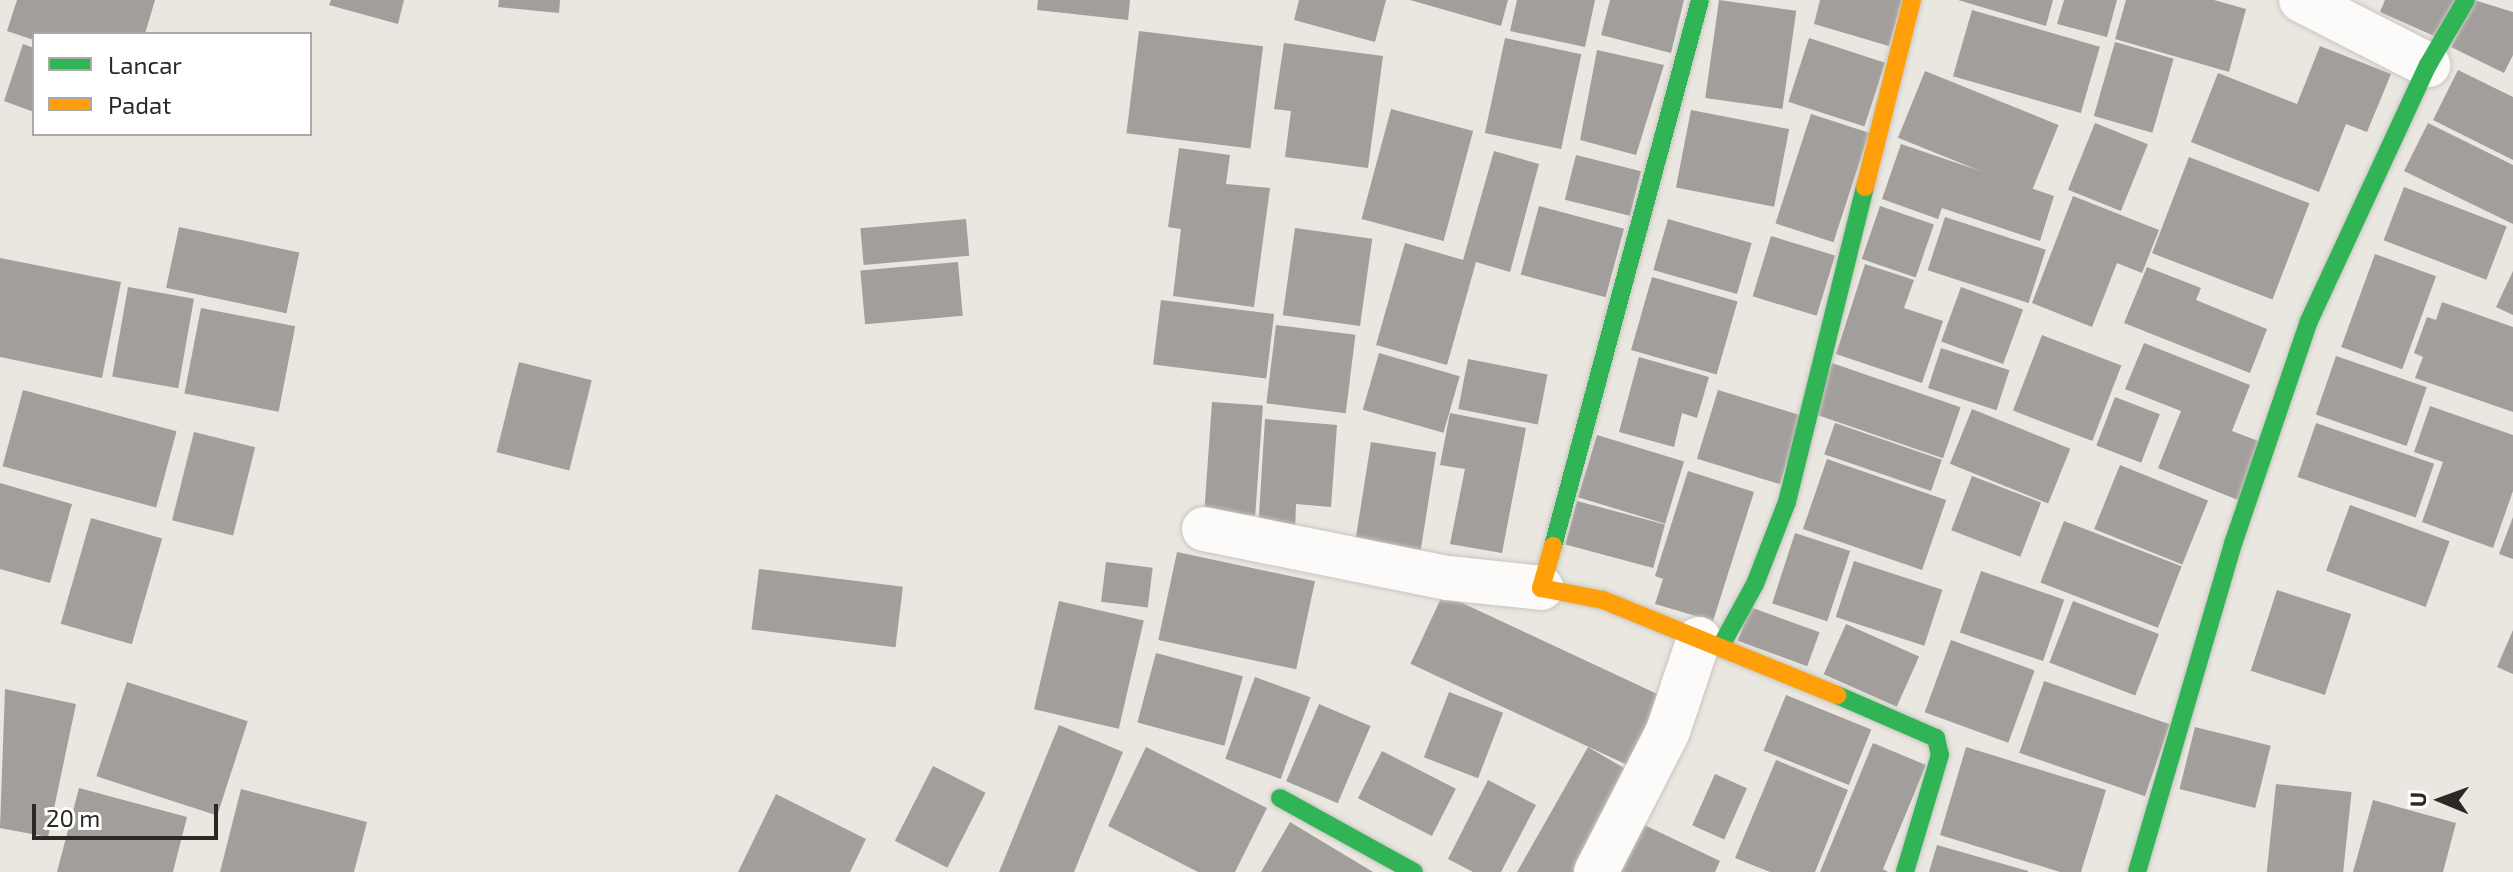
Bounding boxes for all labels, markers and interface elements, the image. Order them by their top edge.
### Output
legend [32,32,312,136]
text: Lancar [108,50,182,79]
text: Padat [108,90,171,119]
north arrow [2401,760,2481,840]
scale bar [36,788,222,838]
text: U [2404,792,2430,807]
text: 20 m [46,803,100,832]

